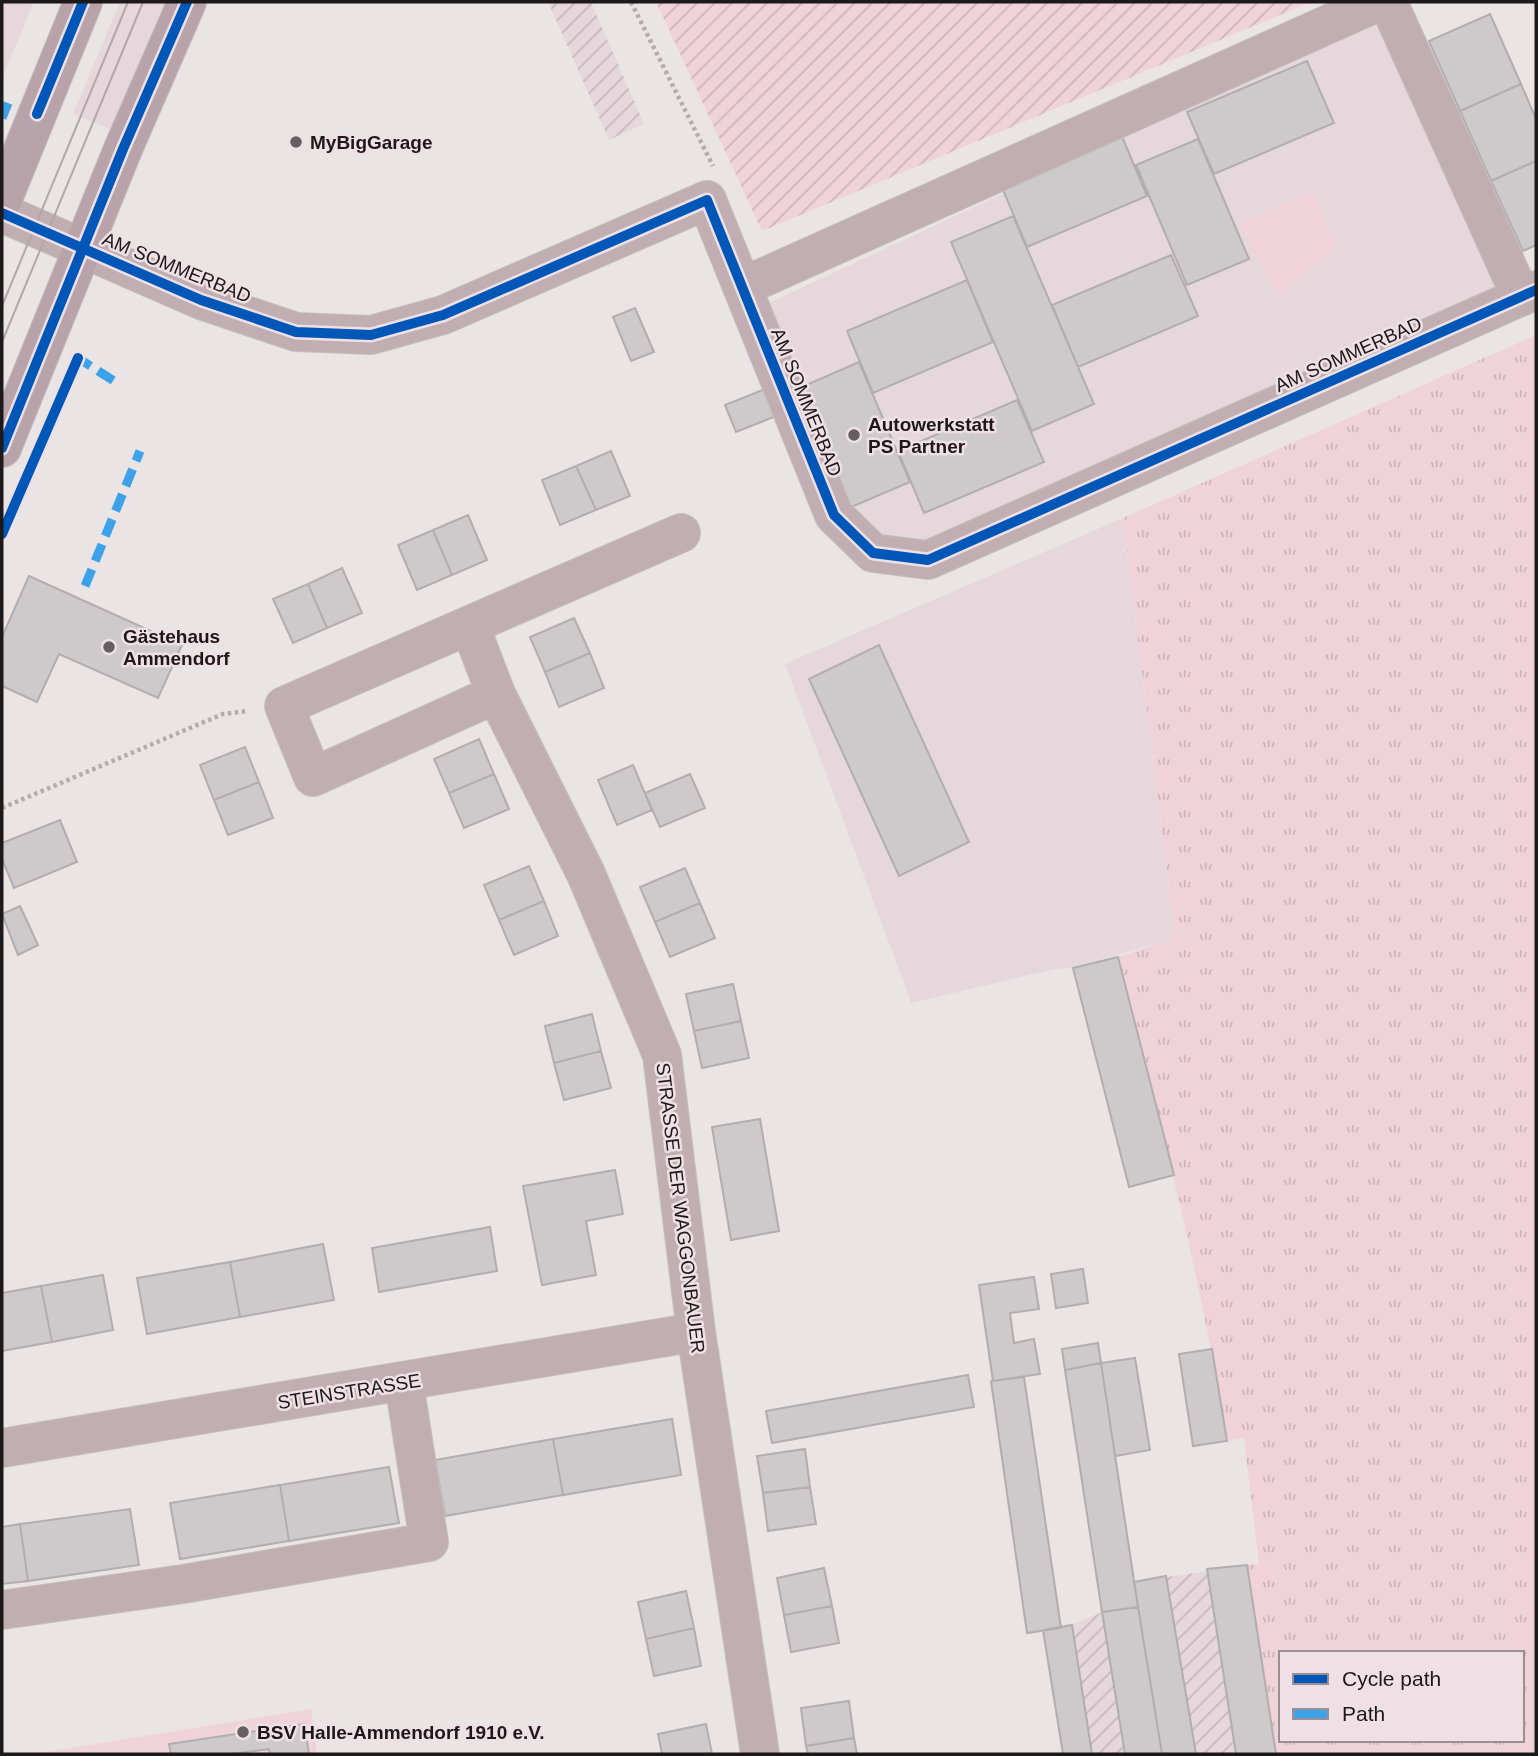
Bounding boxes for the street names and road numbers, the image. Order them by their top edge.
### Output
street label: AM SOMMERBAD [99,228,254,307]
street label: AM SOMMERBAD [1272,313,1425,396]
street label: AM SOMMERBAD [767,325,846,480]
street label: STRASSE DER WAGGONBAUER [652,1061,709,1355]
street label: STEINSTRASSE [276,1370,422,1413]

